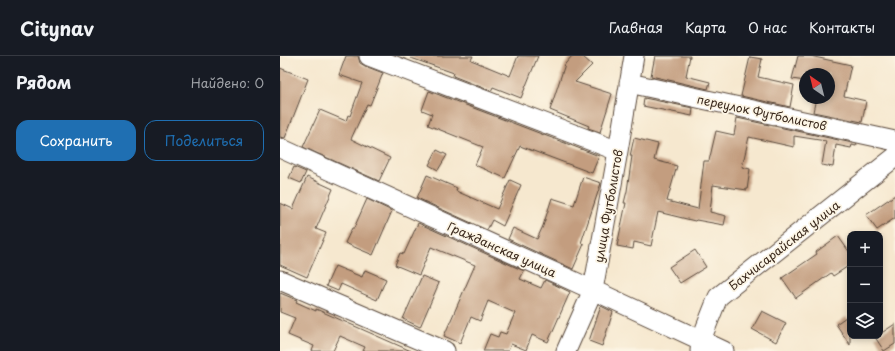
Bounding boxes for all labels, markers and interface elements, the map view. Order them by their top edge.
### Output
text: Citynav [20,14,94,42]
text: Главная [609,17,663,38]
text: Карта [685,17,726,38]
text: О нас [748,17,787,38]
text: Контакты [809,17,875,38]
north arrow [799,68,835,104]
text: Рядом [16,69,71,95]
text: Найдено: 0 [191,73,264,92]
street label: переулок Футболистов [695,89,829,135]
button: Сохранить [16,120,136,161]
button: Поделиться [144,120,264,161]
street label: улица Футболистов [589,148,627,264]
street label: Бахчисарайская улица [725,195,844,294]
street label: Гражданская улица [445,217,560,281]
map controls [847,231,883,339]
button: + [847,231,883,267]
button: − [847,267,883,303]
button: layers [847,303,883,339]

